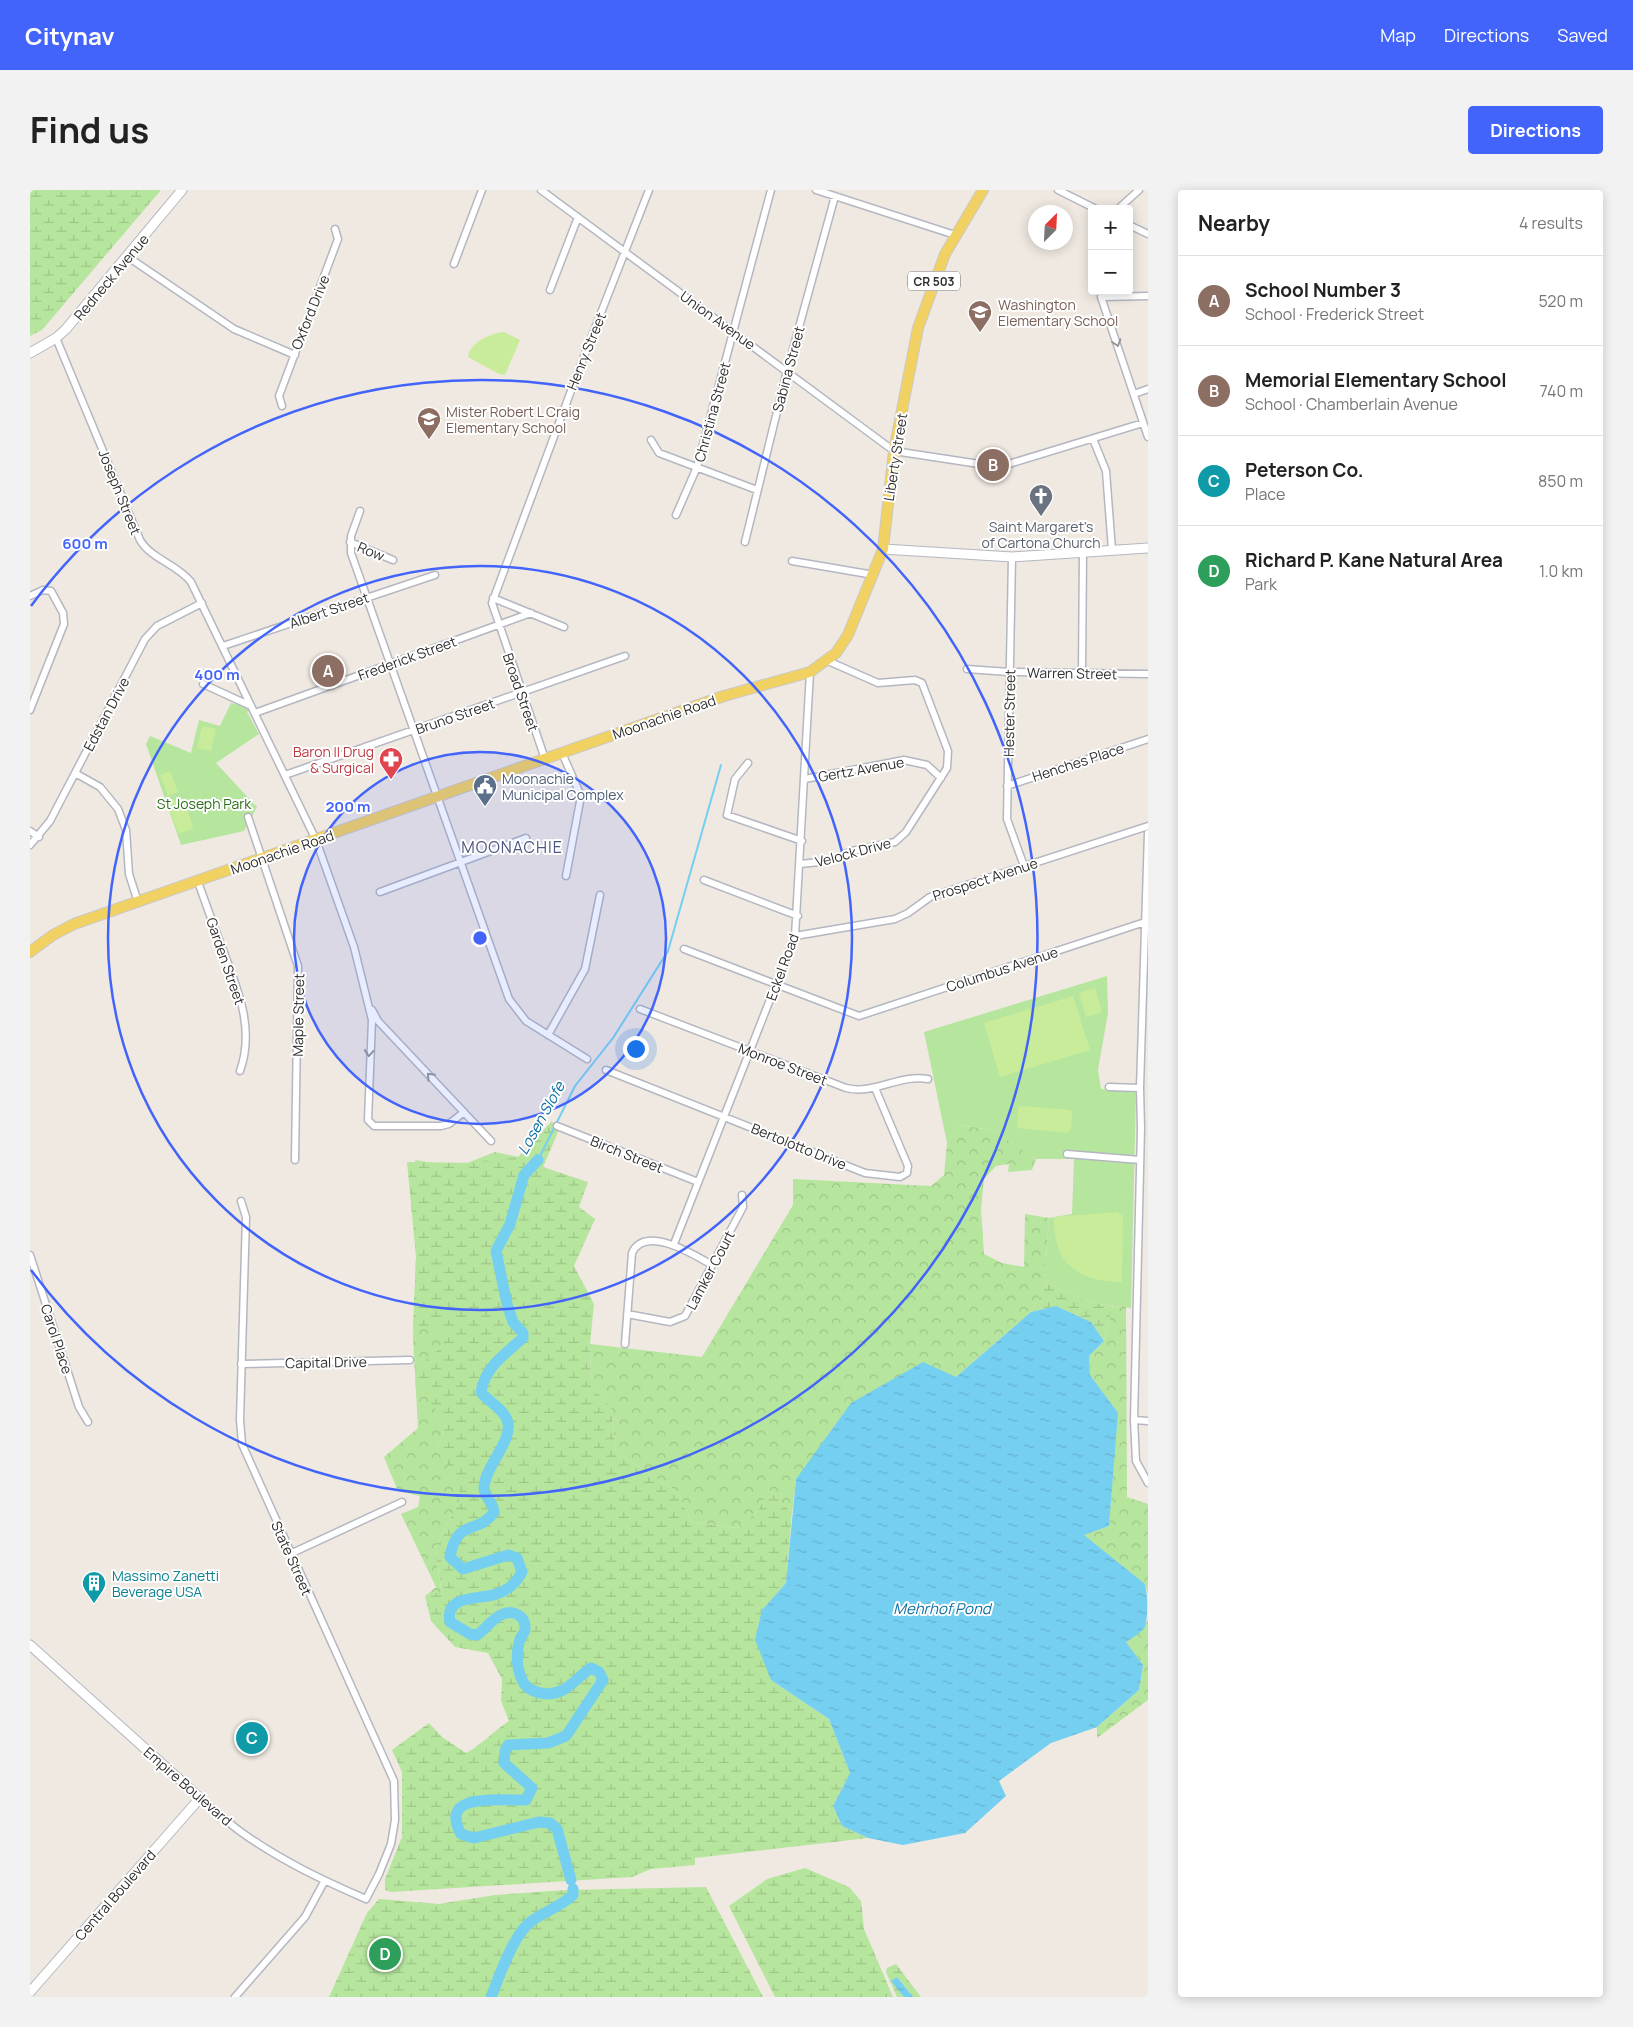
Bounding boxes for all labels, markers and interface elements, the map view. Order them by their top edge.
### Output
text: Citynav [25,19,115,52]
text: Map [1380,23,1416,47]
text: Directions [1444,23,1529,47]
text: Saved [1557,23,1608,47]
text: Find us [30,106,149,154]
button: Directions [1468,106,1603,154]
north arrow [1028,205,1073,250]
map controls [1088,205,1133,295]
button: + [1088,205,1133,250]
text: Nearby [1198,209,1270,237]
text: 4 results [1519,212,1583,234]
street label: Redneck Avenue [69,230,153,324]
button: − [1088,250,1133,295]
street label: Oxford Drive [286,272,334,352]
road number: CR 503 [908,272,960,290]
text: School Number 3 [1245,277,1401,303]
street label: Union Avenue [677,286,759,354]
text: A [1209,290,1219,312]
text: 520 m [1539,290,1583,312]
place label: Washington Elementary School [998,295,1118,330]
school or university icon: Washington Elementary School [967,299,993,333]
text: School · Frederick Street [1245,303,1424,325]
street label: Henry Street [562,309,610,393]
street label: Sabina Street [767,324,809,414]
one-way arrow [1111,338,1121,347]
street label: Christina Street [690,359,735,464]
text: Memorial Elementary School [1245,367,1507,393]
text: B [1209,380,1219,402]
text: 740 m [1540,380,1583,402]
text: School · Chamberlain Avenue [1245,393,1458,415]
place label: Mister Robert L Craig Elementary School [446,402,580,437]
school or university icon: Mister Robert L Craig Elementary School [416,406,442,440]
street label: Liberty Street [879,411,911,502]
street label: Joseph Street [94,446,146,538]
pin: B [977,446,1009,484]
text: Peterson Co. [1245,457,1364,483]
text: C [1208,470,1220,492]
text: 850 m [1538,470,1583,492]
church icon: Saint Margaret's of Cartona Church [1028,483,1054,517]
text: Place [1245,483,1285,505]
place label: Saint Margaret's of Cartona Church [981,517,1101,552]
text: 600 m [62,533,108,554]
street label: Row [355,537,388,565]
text: Richard P. Kane Natural Area [1245,547,1503,573]
text: D [1208,560,1220,582]
text: 1.0 km [1539,560,1583,582]
text: Park [1245,573,1277,595]
street label: Albert Street [287,587,372,633]
street label: Frederick Street [355,631,459,685]
street label: Broad Street [499,650,543,734]
pin: A [312,652,344,690]
street label: Warren Street [1027,663,1118,683]
text: 400 m [194,664,240,685]
street label: Hester Street [999,669,1019,757]
street label: Edstan Drive [79,674,133,754]
street label: Moonachie Road [610,690,718,744]
street label: Bruno Street [413,693,497,738]
street label: Henches Place [1030,738,1126,786]
place label: Baron II Drug & Surgical [293,742,374,777]
pharmacy icon: Baron II Drug & Surgical [378,746,404,780]
street label: Gertz Avenue [817,752,905,786]
place label: Moonachie Municipal Complex [502,769,624,804]
public building icon: Moonachie Municipal Complex [472,773,498,807]
park label: St Joseph Park [157,794,252,813]
text: 200 m [325,796,371,817]
street label: Moonachie Road [228,825,336,879]
street label: Velock Drive [813,833,893,871]
district label: MOONACHIE [461,836,563,858]
street label: Prospect Avenue [930,853,1040,905]
street label: Garden Street [202,915,250,1008]
centre of rings [471,929,489,947]
street label: Eckel Road [761,931,803,1003]
street label: Columbus Avenue [944,942,1060,996]
street label: Maple Street [288,973,308,1057]
your location [623,1036,649,1062]
street label: Monroe Street [736,1038,830,1090]
one-way arrow [364,1049,375,1057]
one-way arrow [427,1073,436,1082]
water label: Losen Slofe [512,1077,570,1158]
street label: Bertolotto Drive [749,1118,849,1174]
street label: Birch Street [588,1131,666,1177]
street label: Lamker Court [681,1227,739,1313]
street label: Carol Place [37,1302,77,1376]
street label: Capital Drive [285,1352,367,1372]
street label: State Street [267,1518,317,1599]
place label: Massimo Zanetti Beverage USA [112,1566,219,1601]
building icon: Massimo Zanetti Beverage USA [81,1570,107,1604]
water label: Mehrhof Pond [893,1598,993,1619]
pin: C [236,1719,268,1757]
street label: Empire Boulevard [140,1742,236,1830]
street label: Central Boulevard [70,1846,160,1944]
pin: D [369,1935,401,1973]

